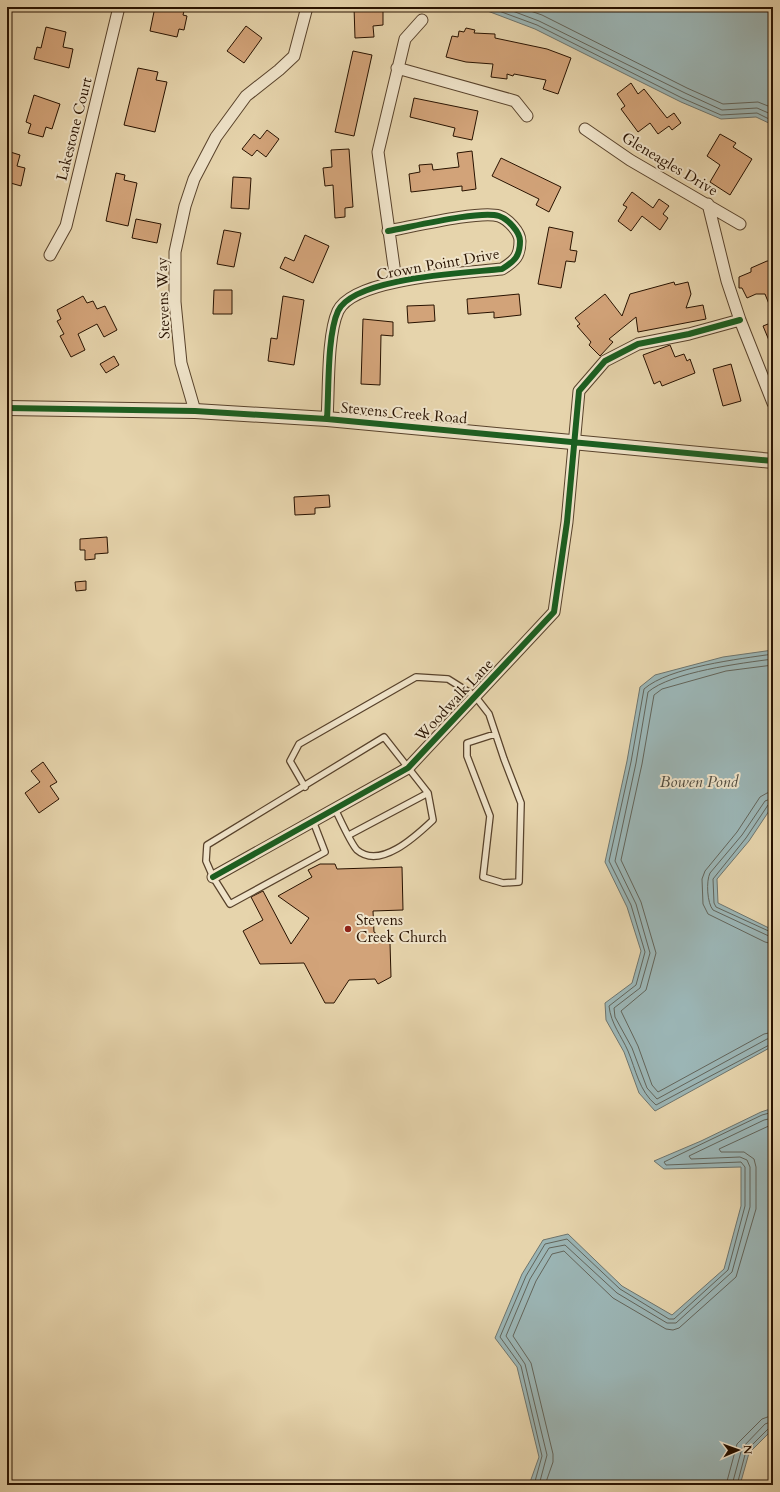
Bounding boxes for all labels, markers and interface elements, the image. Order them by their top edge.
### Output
street label: Lakestone Court [52,75,97,183]
street label: Gleneagles Drive [618,127,722,201]
street label: Crown Point Drive [375,243,501,285]
street label: Stevens Way [152,257,174,339]
street label: Stevens Creek Road [340,398,468,428]
street label: Woodwalk Lane [410,654,498,746]
water label: Bowen Pond [660,771,739,793]
place label: Stevens Creek Church [356,910,448,947]
marker: Stevens Creek Church [343,924,353,934]
north arrow [718,1430,758,1470]
text: N [740,1445,755,1455]

